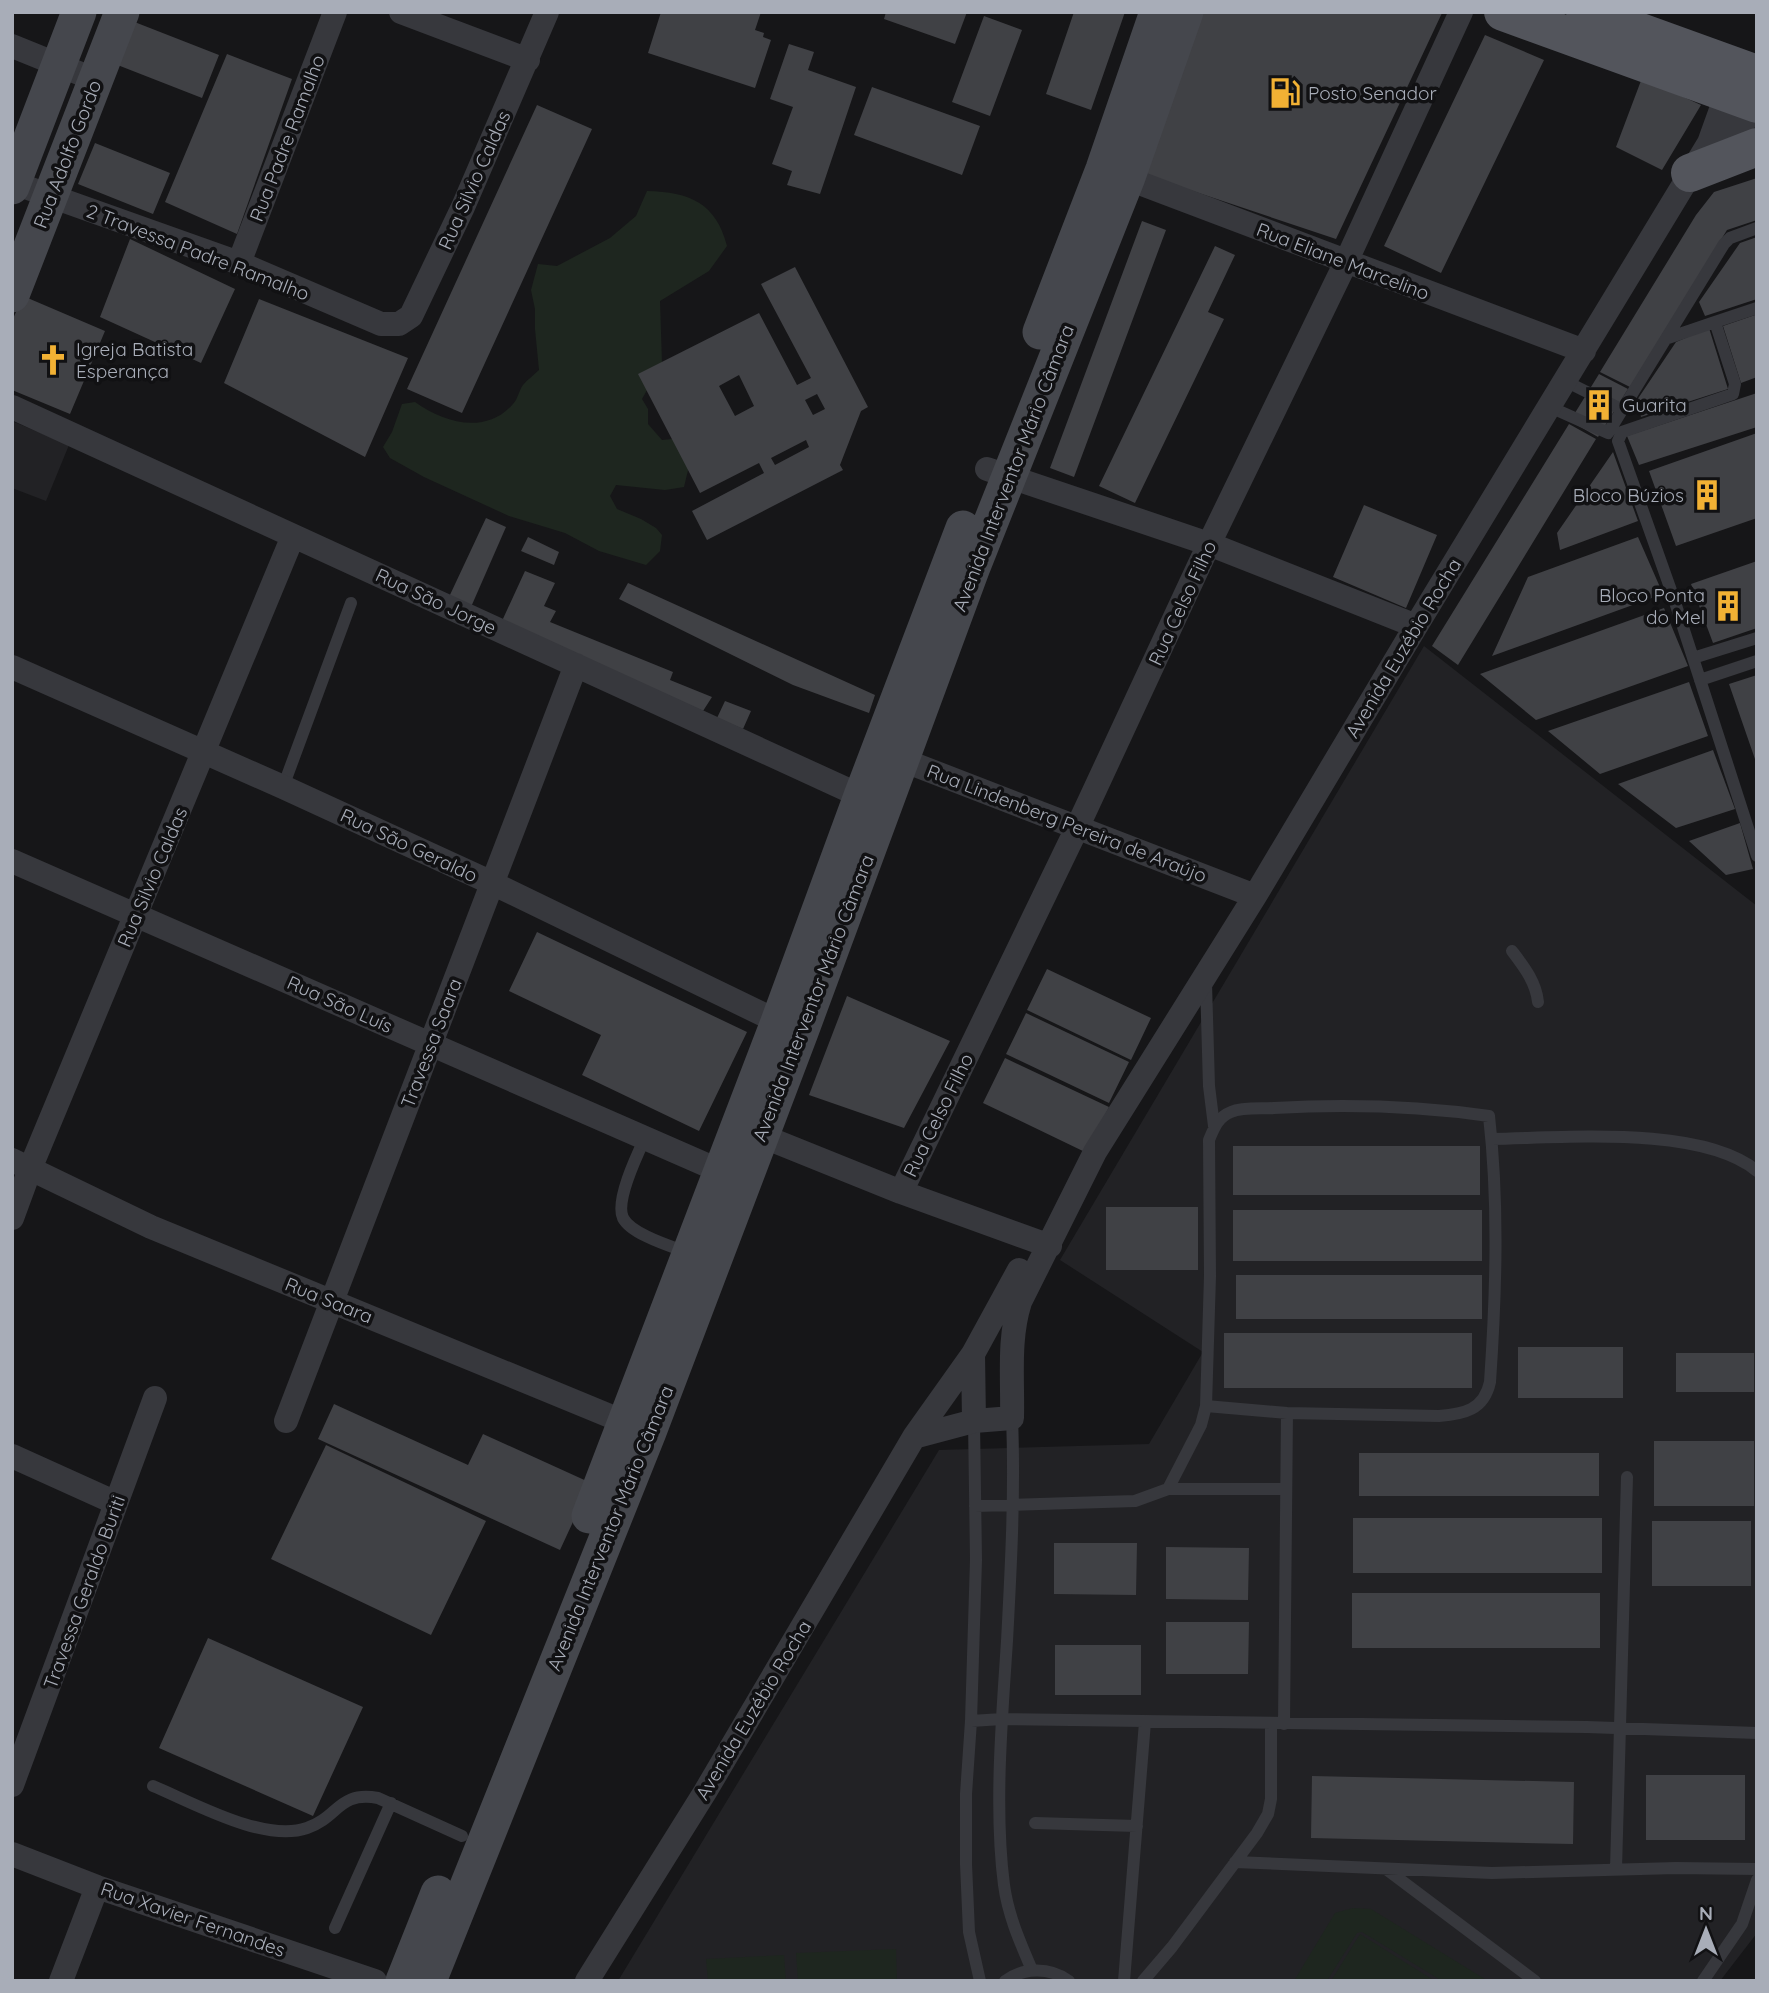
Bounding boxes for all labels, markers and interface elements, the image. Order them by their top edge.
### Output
street label: Rua Padre Ramalho [244,51,330,225]
street label: Rua Adolfo Gordo [28,76,106,232]
fuel station icon: Posto Senador [1268,76,1302,110]
place label: Posto Senador [1308,81,1437,105]
street label: Rua Silvio Caldas [433,107,515,253]
street label: 2 Travessa Padre Ramalho [83,198,313,306]
street label: Rua Eliane Marcelino [1253,217,1433,305]
street label: Avenida Interventor Mário Câmara [947,321,1079,615]
place label: Igreja Batista Esperança [76,337,193,383]
church icon: Igreja Batista Esperança [36,343,70,377]
building icon: Guarita [1582,388,1616,422]
place label: Guarita [1622,393,1687,417]
building icon: Bloco Búzios [1690,478,1724,512]
place label: Bloco Búzios [1573,483,1684,507]
street label: Rua Celso Filho [1143,537,1221,669]
street label: Avenida Euzébio Rocha [1340,554,1466,742]
street label: Rua São Jorge [372,563,500,639]
place label: Bloco Ponta do Mel [1599,583,1705,629]
building icon: Bloco Ponta do Mel [1711,589,1745,623]
street label: Rua Lindenberg Pereira de Araújo [924,758,1210,888]
street label: Rua Silvio Caldas [112,803,192,951]
street label: Rua São Geraldo [337,803,481,887]
street label: Avenida Interventor Mário Câmara [747,851,879,1145]
street label: Rua São Luís [284,970,396,1038]
street label: Travessa Saara [395,975,467,1111]
street label: Rua Celso Filho [898,1049,978,1181]
street label: Rua Saara [282,1272,376,1328]
street label: Avenida Interventor Mário Câmara [542,1382,678,1674]
street label: Travessa Geraldo Buriti [38,1492,130,1692]
street label: Avenida Euzébio Rocha [690,1616,816,1804]
street label: Rua Xavier Fernandes [98,1876,288,1962]
north arrow [1671,1895,1741,1965]
text: N [1699,1901,1713,1925]

